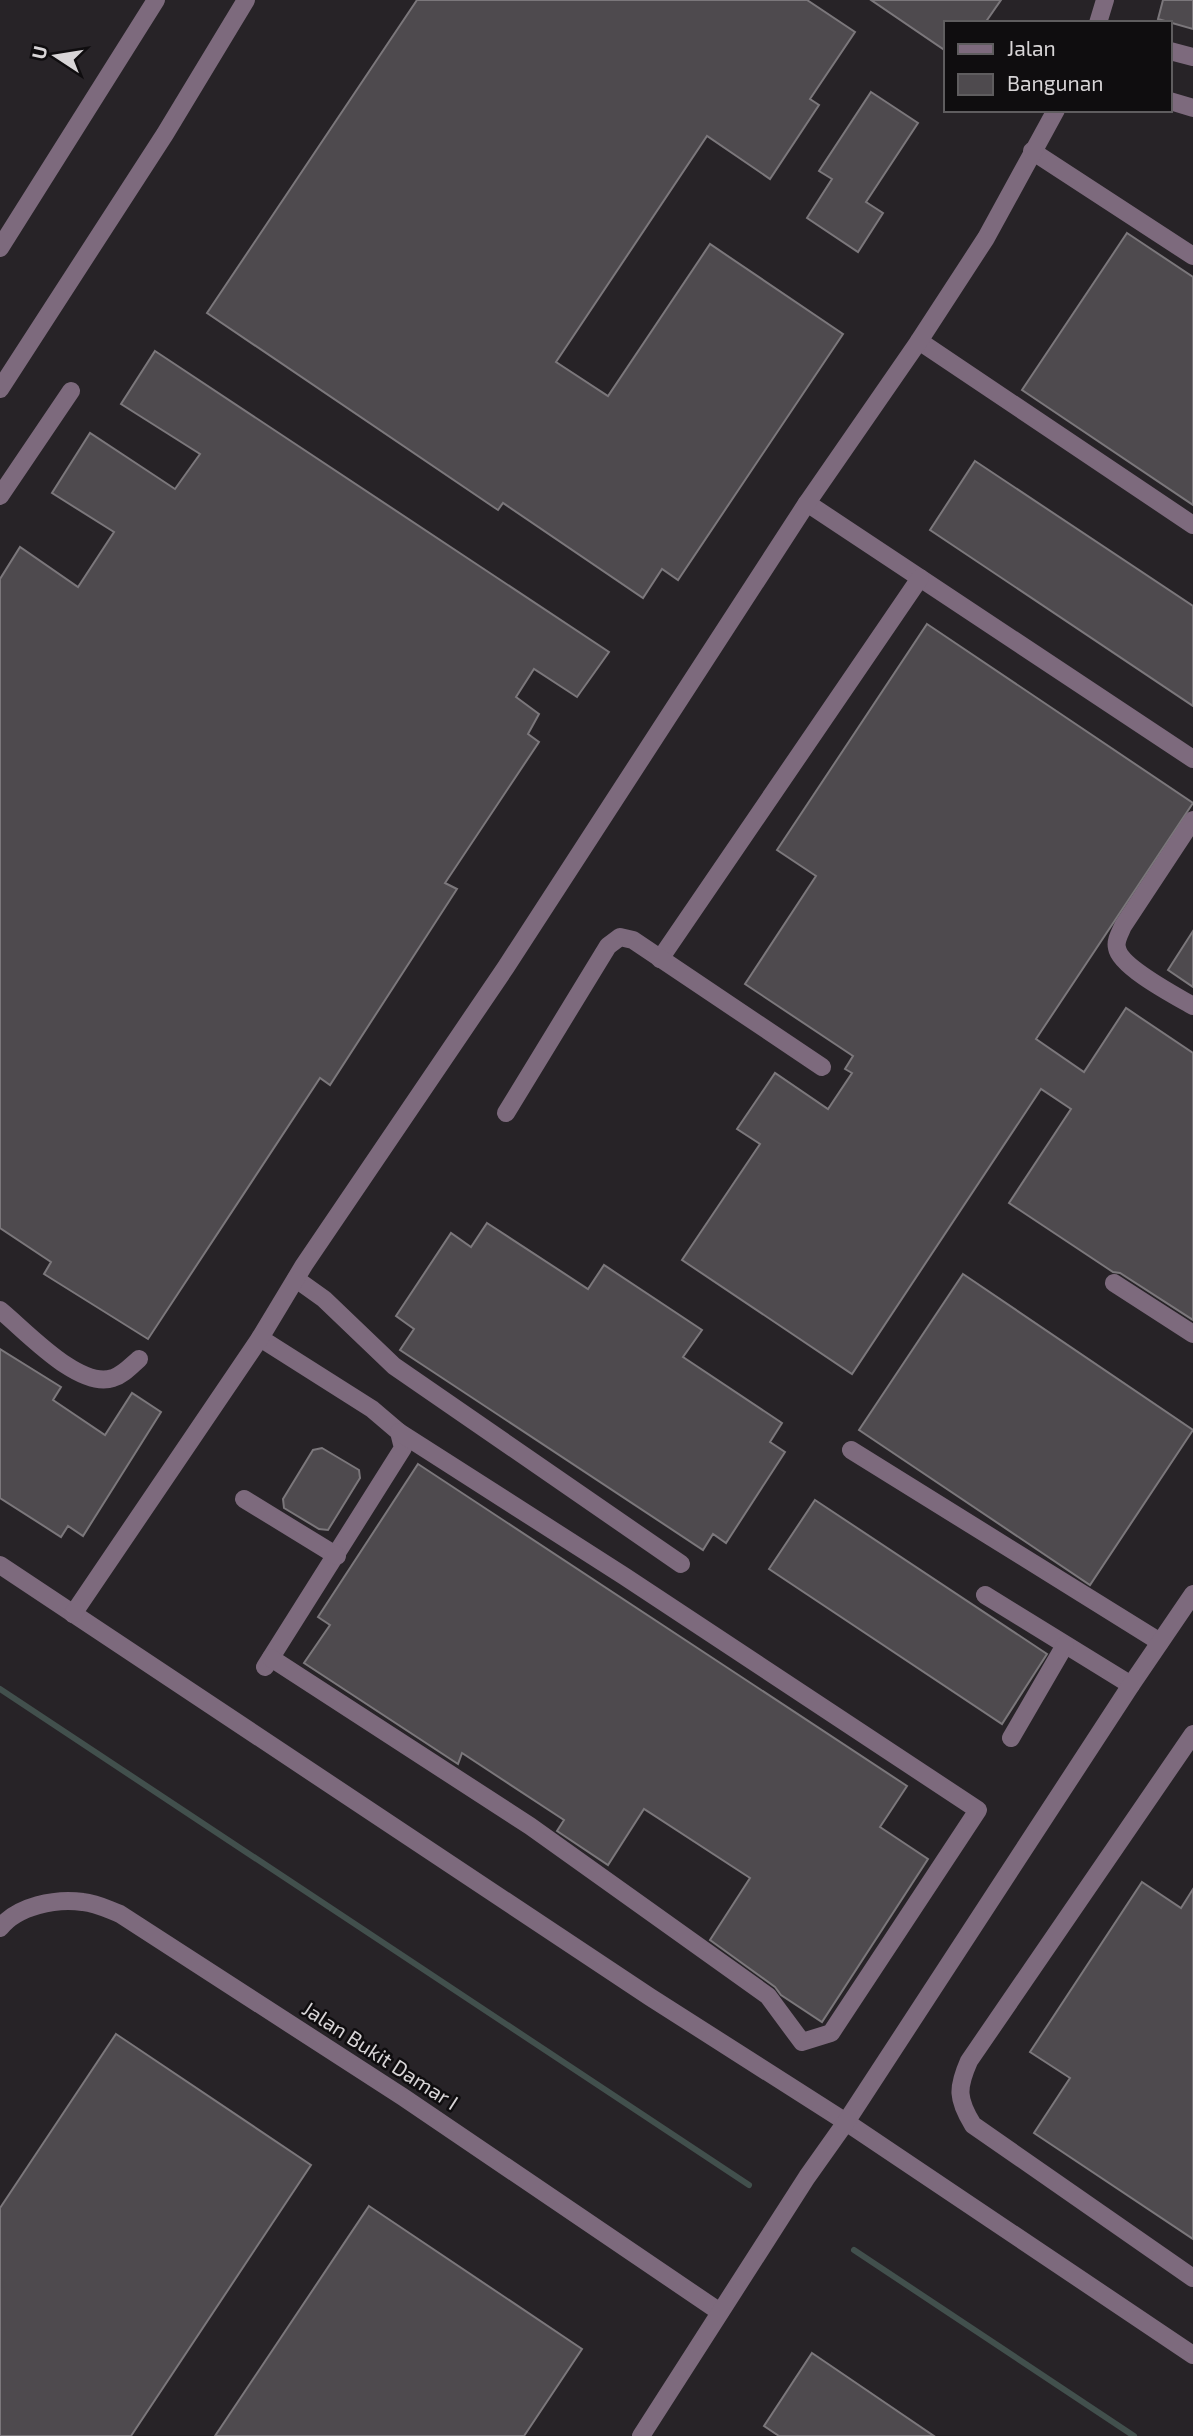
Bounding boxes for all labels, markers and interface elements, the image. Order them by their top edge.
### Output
north arrow [21,21,91,91]
legend [944,21,1172,112]
text: Jalan [1007,35,1056,60]
text: U [26,44,51,61]
text: Bangunan [1007,70,1103,95]
street label: Jalan Bukit Damar I [298,1995,463,2114]

